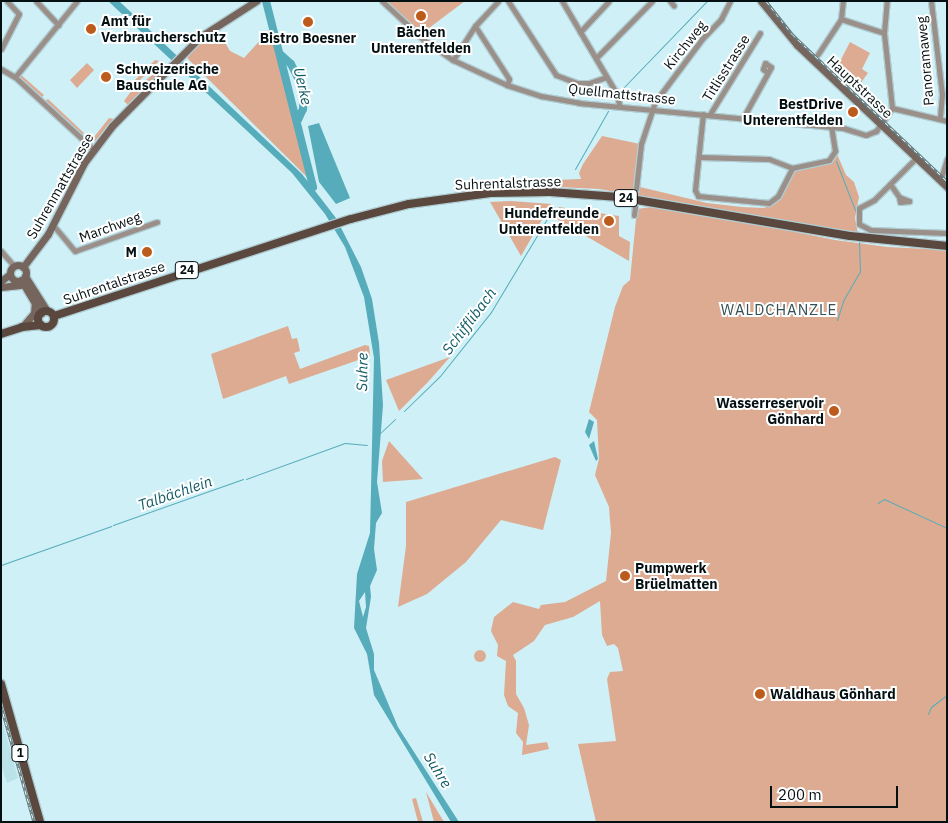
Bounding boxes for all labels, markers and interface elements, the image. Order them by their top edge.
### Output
marker: Bächen Unterentfelden [415,10,427,22]
place label: Amt für Verbraucherschutz [101,13,226,46]
marker: Bistro Boesner [302,16,314,28]
street label: Panoramaweg [913,16,937,106]
street label: Kirchweg [660,17,710,73]
marker: Amt für Verbraucherschutz [85,23,97,35]
place label: Bächen Unterentfelden [371,24,471,56]
place label: Bistro Boesner [260,30,356,46]
street label: Titlisstrasse [699,31,753,105]
street label: Hauptstrasse [824,52,896,122]
place label: Schweizerische Bauschule AG [116,61,219,94]
water label: Uerke [290,65,316,107]
marker: Schweizerische Bauschule AG [100,71,112,83]
street label: Quellmattstrasse [567,80,677,108]
place label: BestDrive Unterentfelden [743,96,843,128]
marker: BestDrive Unterentfelden [847,106,859,118]
street label: Suhrenmattstrasse [23,130,97,242]
street label: Suhrentalstrasse [455,173,561,193]
road number: 24 [614,188,638,208]
place label: Hundefreunde Unterentfelden [499,205,599,238]
street label: Marchweg [77,208,143,246]
marker: Hundefreunde Unterentfelden [603,215,615,227]
place label: M [126,244,137,260]
marker: M [141,246,153,258]
street label: Suhrentalstrasse [61,258,167,308]
road number: 24 [174,260,200,280]
water label: Schifflibach [438,284,500,358]
district label: WALDCHANZLE [719,301,839,319]
water label: Suhre [353,353,371,391]
place label: Wasserreservoir Gönhard [716,395,824,428]
marker: Wasserreservoir Gönhard [828,405,840,417]
water label: Talbächlein [136,472,214,514]
place label: Pumpwerk Brüelmatten [635,560,718,592]
marker: Pumpwerk Brüelmatten [619,570,631,582]
place label: Waldhaus Gönhard [770,686,896,702]
marker: Waldhaus Gönhard [754,688,766,700]
road number: 1 [11,744,29,762]
water label: Suhre [420,749,456,791]
scale bar [773,776,900,808]
text: 200 m [778,785,822,804]

